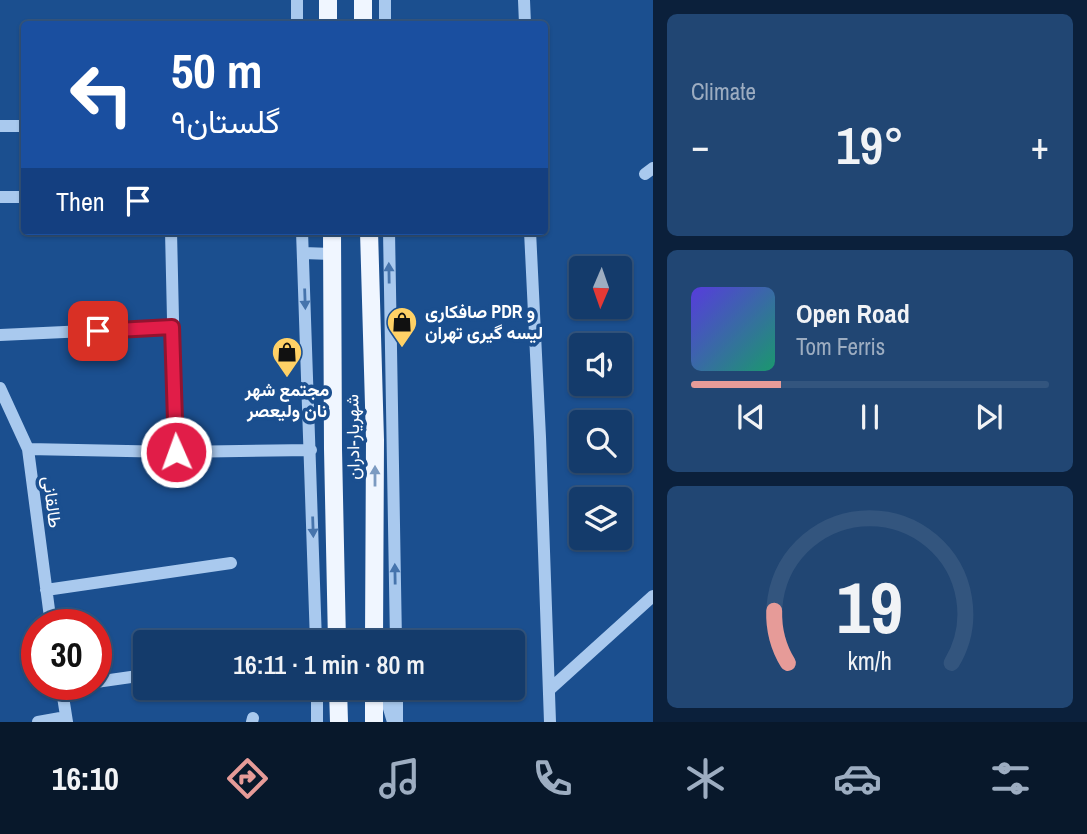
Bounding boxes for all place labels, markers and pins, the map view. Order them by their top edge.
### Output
place label: صافکاری PDR و لیسه گیری تهران [425,299,543,345]
pin [68,301,128,361]
shop icon: صافکاری PDR و لیسه گیری تهران [385,305,419,349]
shop icon: مجتمع شهر نان ولیعصر [270,335,304,379]
place label: مجتمع شهر نان ولیعصر [244,377,329,423]

